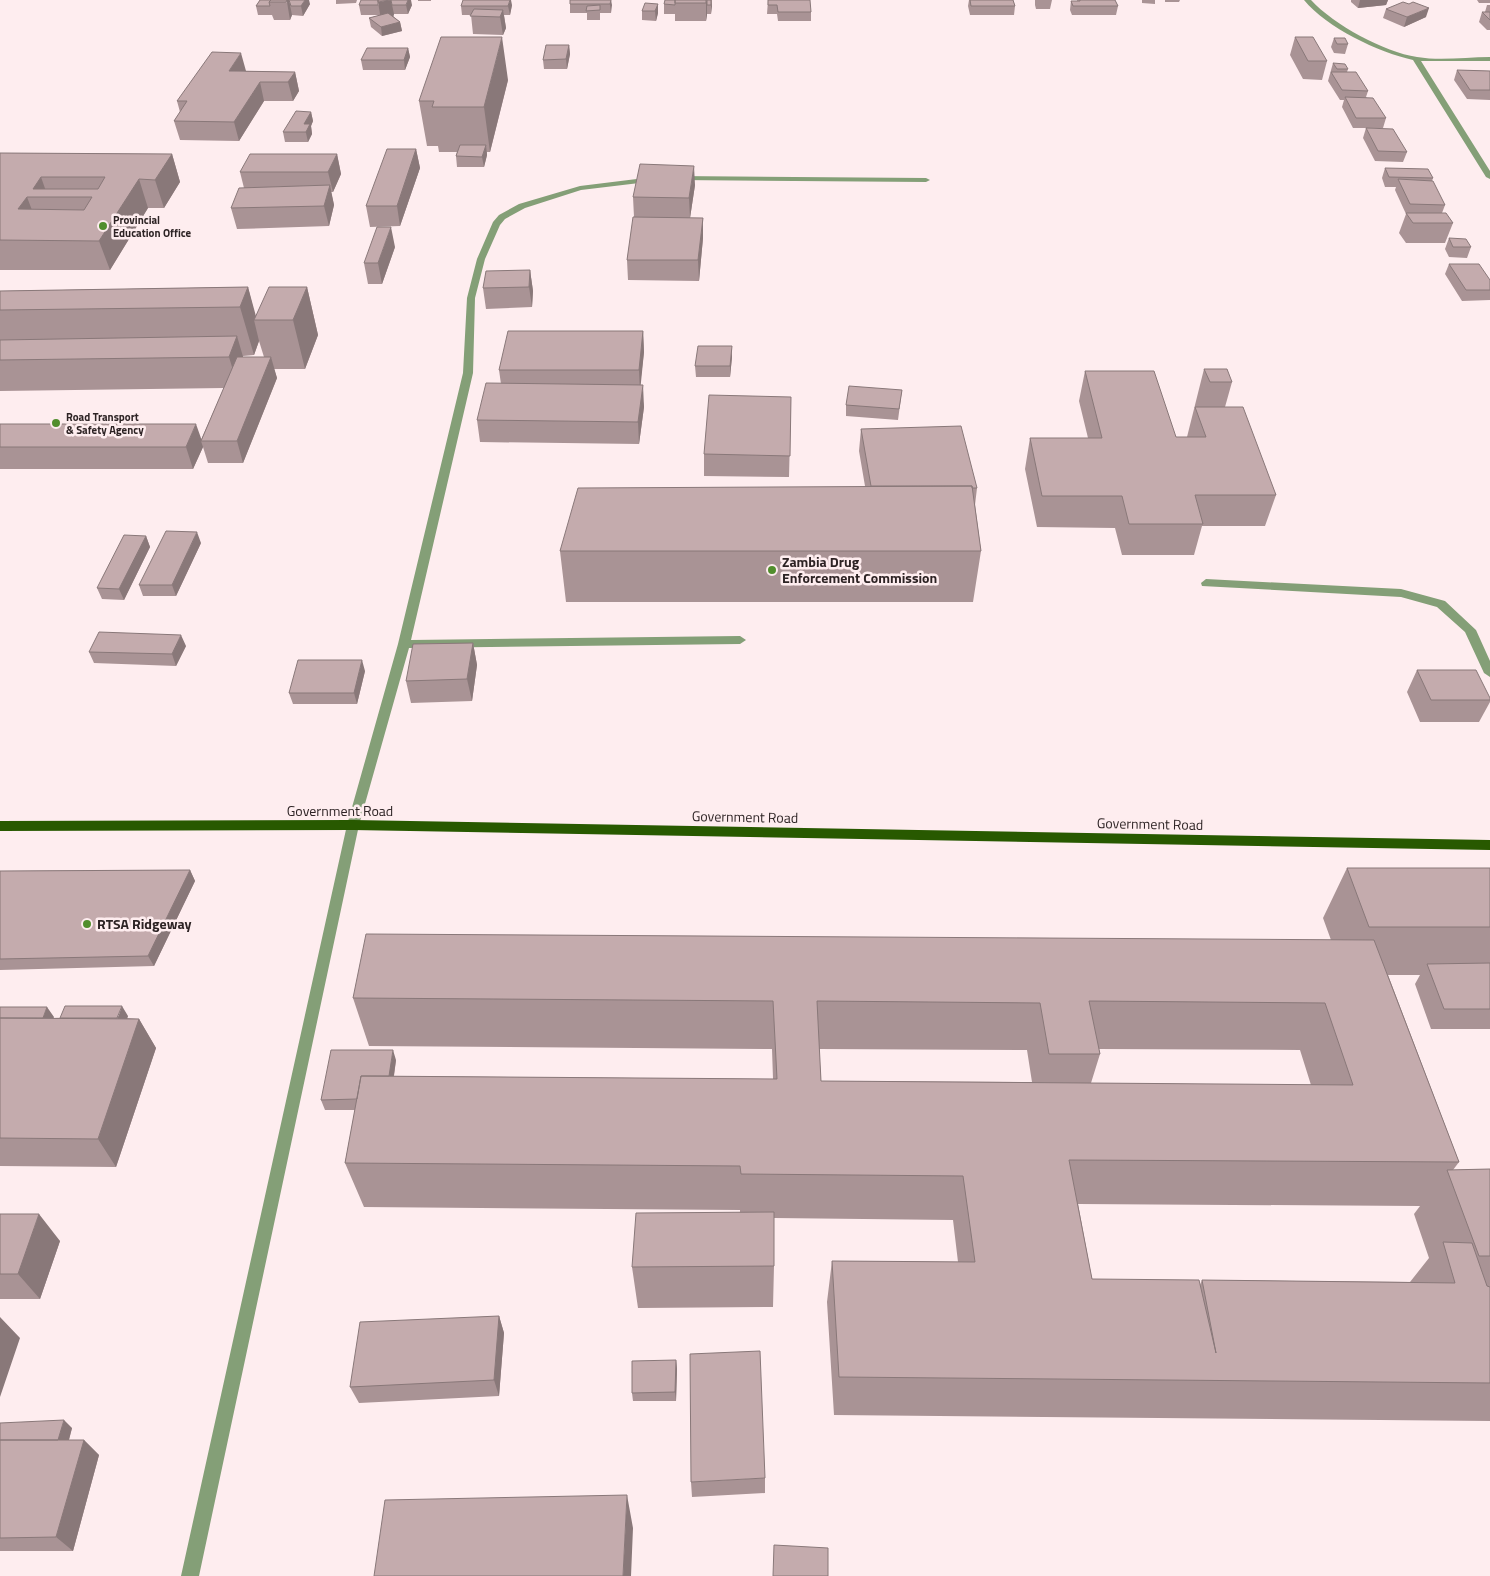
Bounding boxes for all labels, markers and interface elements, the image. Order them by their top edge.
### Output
place label: Provincial Education Office [113,212,192,241]
marker: Provincial Education Office [97,220,109,232]
place label: Road Transport & Safety Agency [66,409,144,438]
marker: Road Transport & Safety Agency [50,417,62,429]
place label: Zambia Drug Enforcement Commission [782,551,937,588]
marker: Zambia Drug Enforcement Commission [766,564,778,576]
street label: Government Road [287,800,393,821]
street label: Government Road [692,805,798,828]
street label: Government Road [1097,812,1203,835]
place label: RTSA Ridgeway [97,913,192,934]
marker: RTSA Ridgeway [81,918,93,930]

